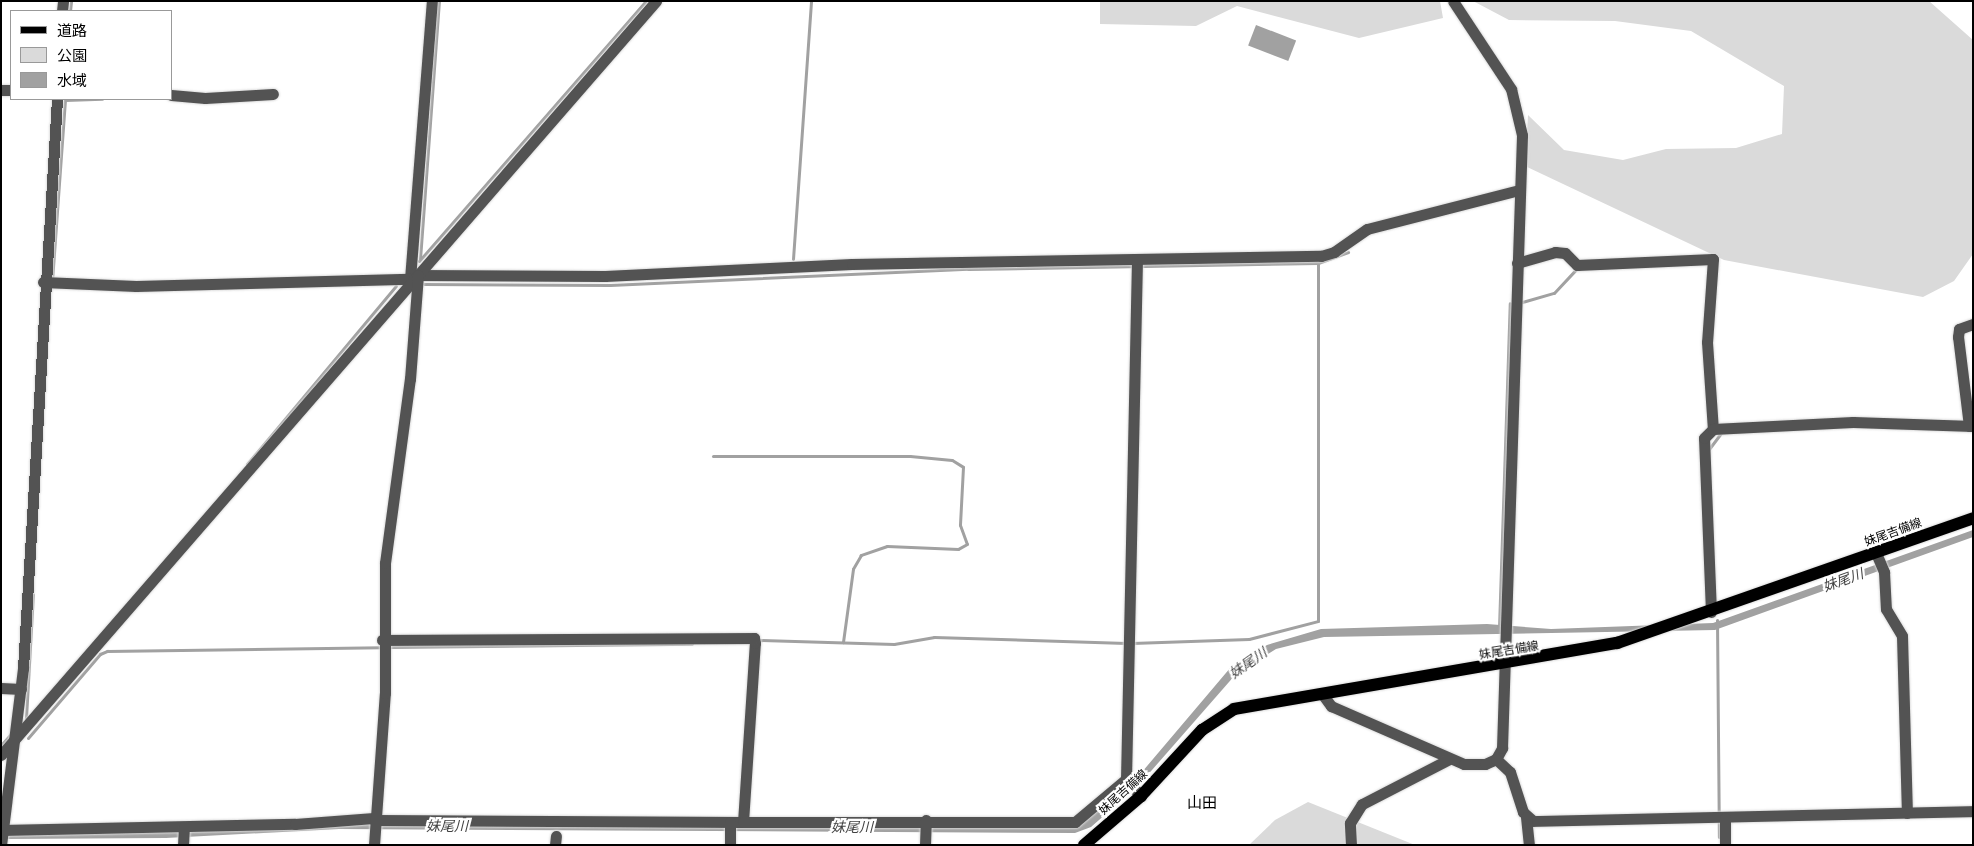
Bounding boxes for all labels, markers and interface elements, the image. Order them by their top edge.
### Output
legend [10,10,172,100]
text: 道路 [57,21,87,39]
text: 公園 [57,46,87,64]
text: 水域 [57,71,87,89]
street label: 妹尾吉備線 [1862,515,1924,549]
water label: 妹尾川 [1820,565,1866,595]
street label: 妹尾吉備線 [1478,638,1540,662]
water label: 妹尾川 [1226,644,1270,682]
street label: 妹尾吉備線 [1096,767,1150,817]
district label: 山田 [1187,794,1217,812]
water label: 妹尾川 [426,818,468,834]
water label: 妹尾川 [831,819,873,835]

